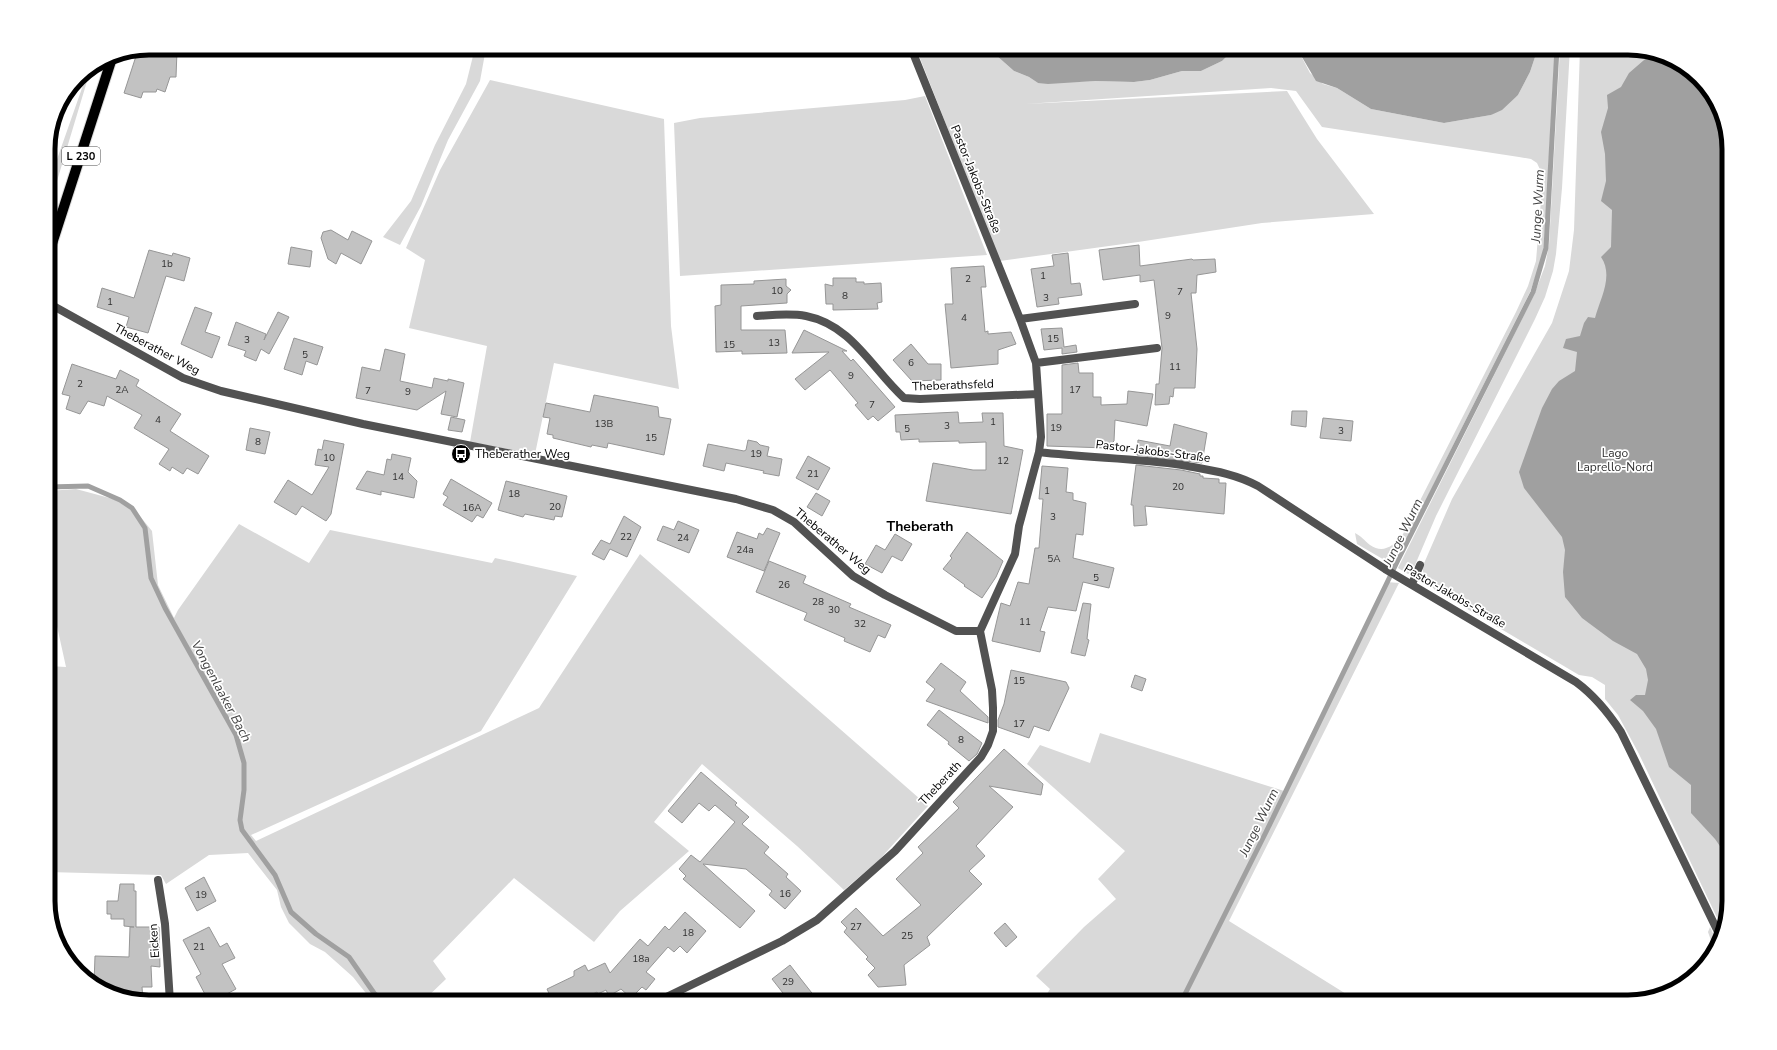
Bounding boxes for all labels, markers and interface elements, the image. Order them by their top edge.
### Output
street label: Pastor-Jakobs-Straße [947,123,1005,235]
road number: L 230 [62,147,100,165]
water label: Junge Wurm [1527,169,1549,244]
house number: 1b [161,257,173,271]
house number: 1 [1040,269,1046,283]
house number: 2 [965,272,971,286]
house number: 10 [771,284,783,298]
house number: 7 [1177,285,1183,299]
house number: 8 [842,289,848,303]
house number: 3 [1043,291,1049,305]
house number: 1 [107,295,113,309]
house number: 9 [1165,309,1171,323]
house number: 4 [961,311,967,325]
street label: Theberather Weg [111,320,203,378]
house number: 15 [1047,332,1059,346]
house number: 3 [244,333,250,347]
house number: 13 [768,336,780,350]
house number: 15 [723,338,735,352]
house number: 5 [302,348,308,362]
house number: 6 [908,356,914,370]
house number: 11 [1169,360,1181,374]
house number: 9 [848,369,854,383]
street label: Theberathsfeld [912,376,994,394]
house number: 2 [77,377,83,391]
house number: 2A [115,383,129,397]
house number: 17 [1069,383,1081,397]
house number: 7 [365,384,371,398]
house number: 9 [405,385,411,399]
house number: 7 [869,398,875,412]
house number: 4 [155,413,161,427]
house number: 1 [990,415,996,429]
house number: 13B [595,417,614,431]
house number: 3 [944,419,950,433]
house number: 19 [1050,421,1062,435]
house number: 5 [904,422,910,436]
house number: 3 [1338,424,1344,438]
house number: 15 [645,431,657,445]
house number: 8 [255,435,261,449]
street label: Pastor-Jakobs-Straße [1095,436,1211,466]
bus stop icon: Theberather Weg [450,443,472,465]
park label: Lago Laprello-Nord [1577,445,1653,475]
place label: Theberather Weg [475,446,570,462]
house number: 19 [750,447,762,461]
house number: 10 [323,451,335,465]
house number: 12 [997,454,1009,468]
house number: 21 [807,467,819,481]
house number: 14 [392,470,404,484]
house number: 20 [1172,480,1184,494]
house number: 1 [1044,484,1050,498]
house number: 18 [508,487,520,501]
water label: Junge Wurm [1378,495,1427,570]
house number: 20 [549,500,561,514]
house number: 16A [462,501,482,515]
street label: Theberather Weg [791,504,875,578]
house number: 3 [1050,510,1056,524]
district label: Theberath [886,517,954,536]
house number: 22 [620,530,632,544]
house number: 24 [677,531,689,545]
house number: 24a [736,543,754,557]
house number: 5A [1047,552,1061,566]
street label: Pastor-Jakobs-Straße [1401,560,1509,632]
house number: 5 [1093,571,1099,585]
house number: 26 [778,578,790,592]
house number: 28 [812,595,824,609]
house number: 30 [828,603,840,617]
house number: 11 [1019,615,1031,629]
house number: 32 [854,617,866,631]
water label: Vongenlaaker Bach [187,637,256,745]
house number: 15 [1013,674,1025,688]
house number: 17 [1013,717,1025,731]
house number: 8 [958,733,964,747]
street label: Theberath [915,757,965,809]
water label: Junge Wurm [1234,785,1283,860]
house number: 16 [779,887,791,901]
house number: 19 [195,888,207,902]
house number: 27 [850,920,862,934]
street label: Eicken [145,923,163,959]
house number: 18 [682,926,694,940]
house number: 25 [901,929,913,943]
house number: 21 [193,940,205,954]
house number: 18a [632,952,650,966]
house number: 29 [782,975,794,989]

